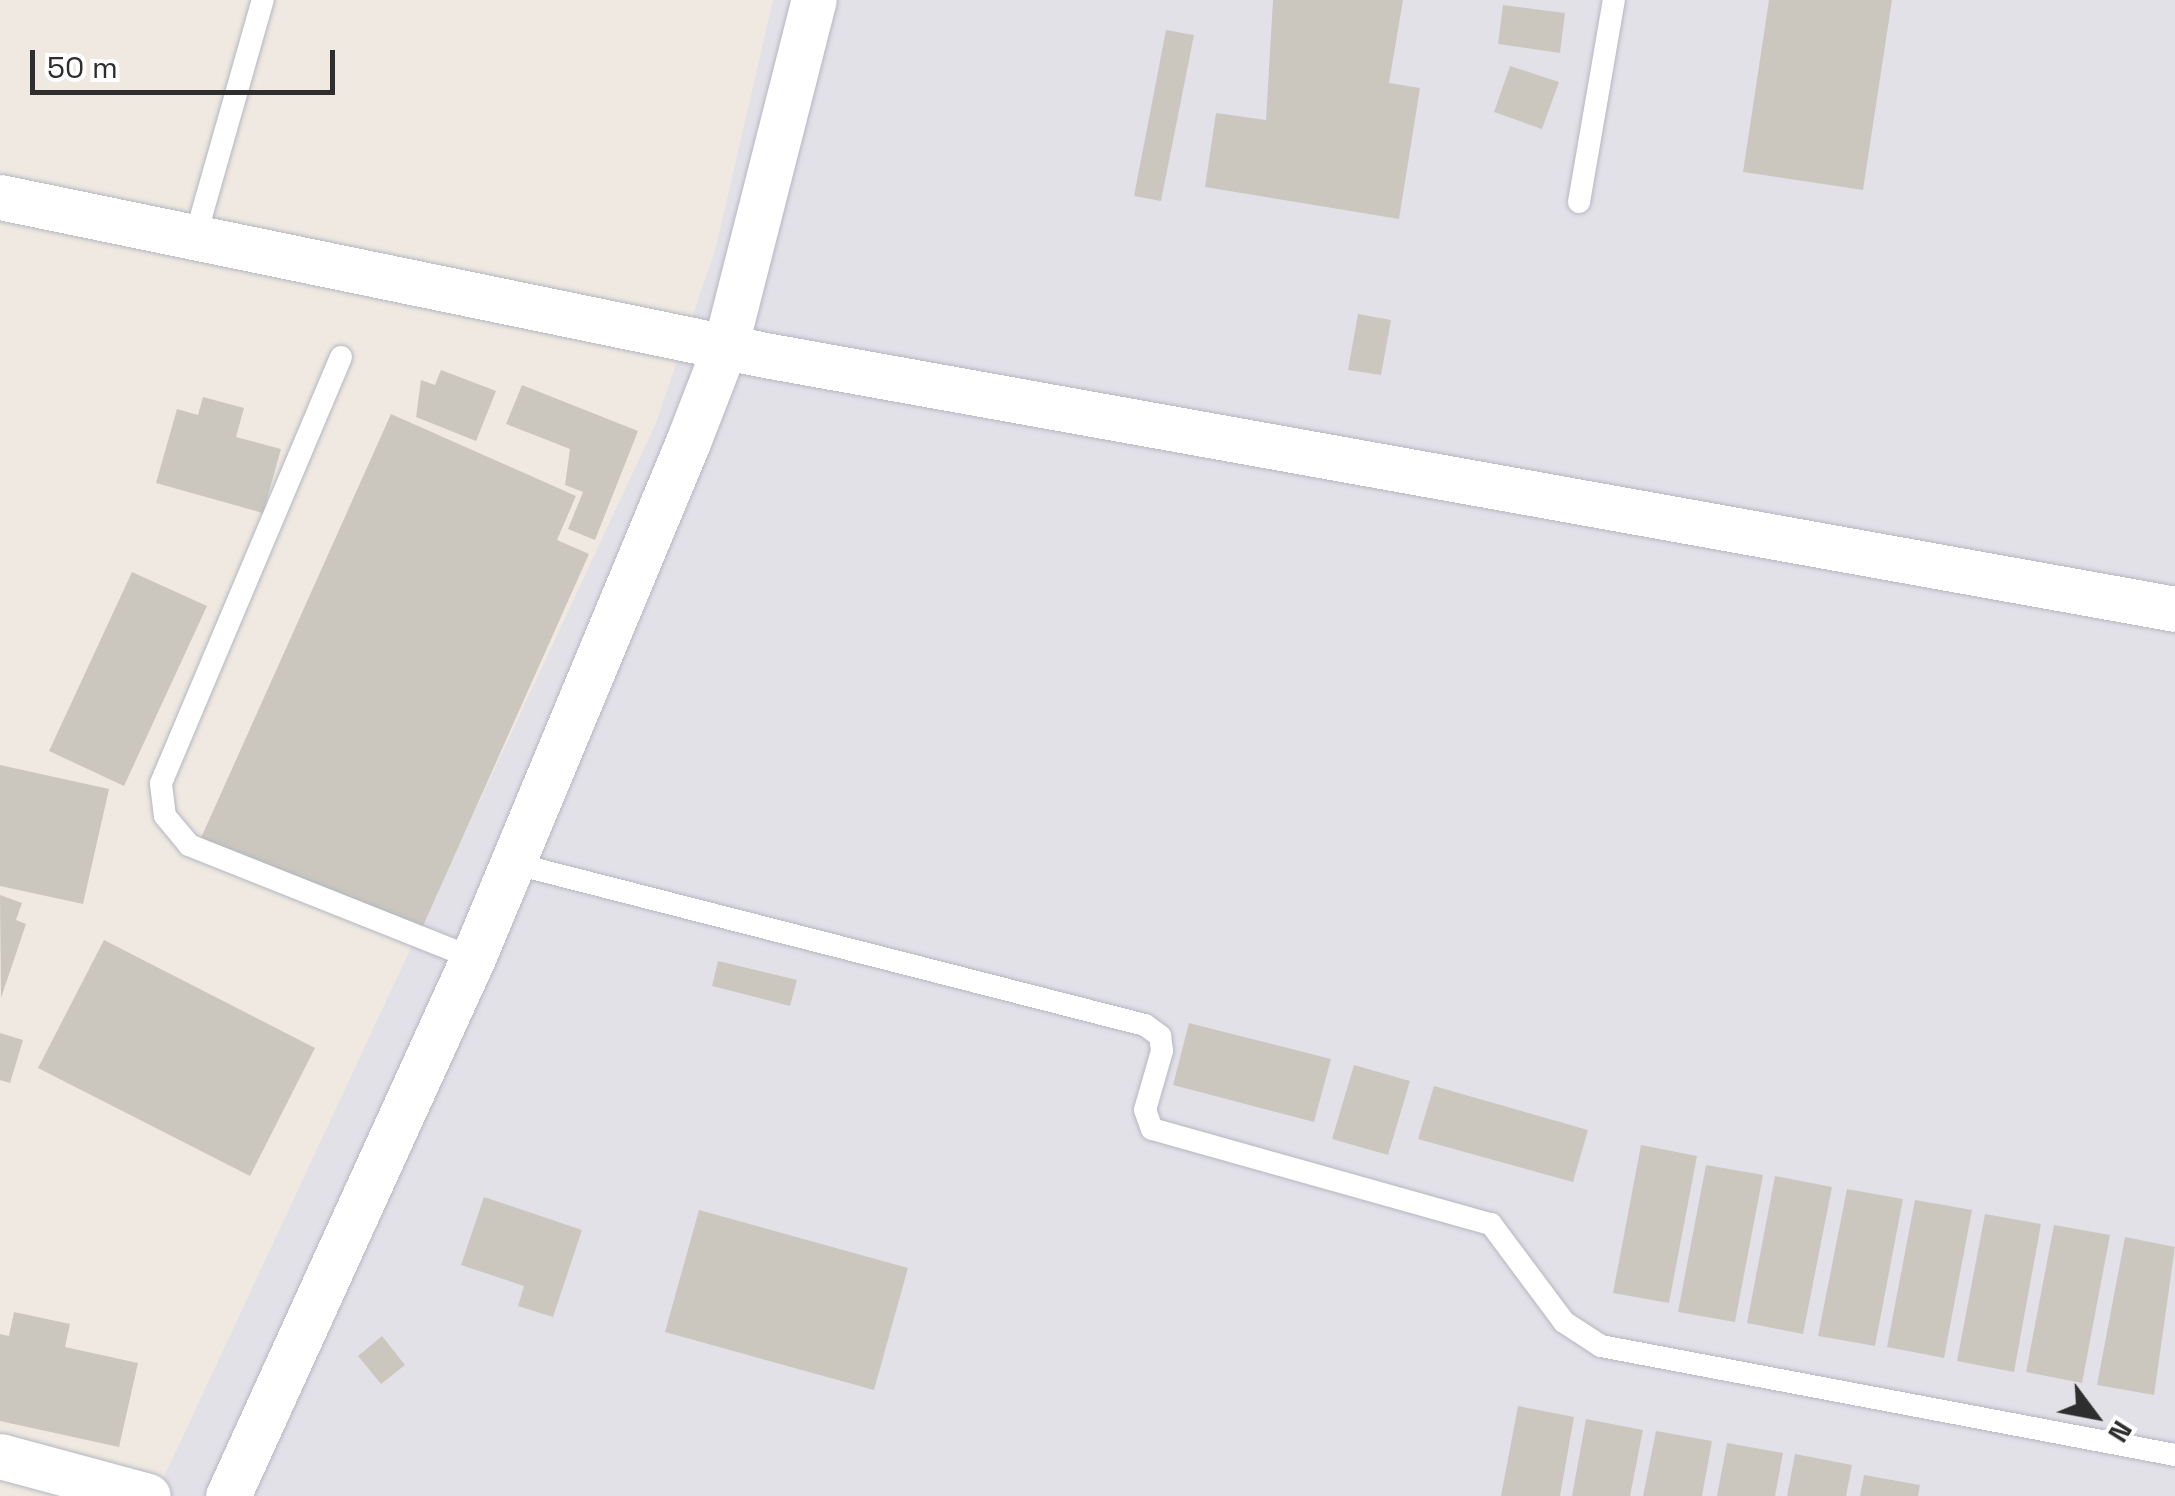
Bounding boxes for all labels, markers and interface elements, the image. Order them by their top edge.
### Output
scale bar [35,30,340,92]
text: 50 m [47,48,118,87]
north arrow [2045,1366,2145,1466]
text: N [2100,1414,2141,1449]

